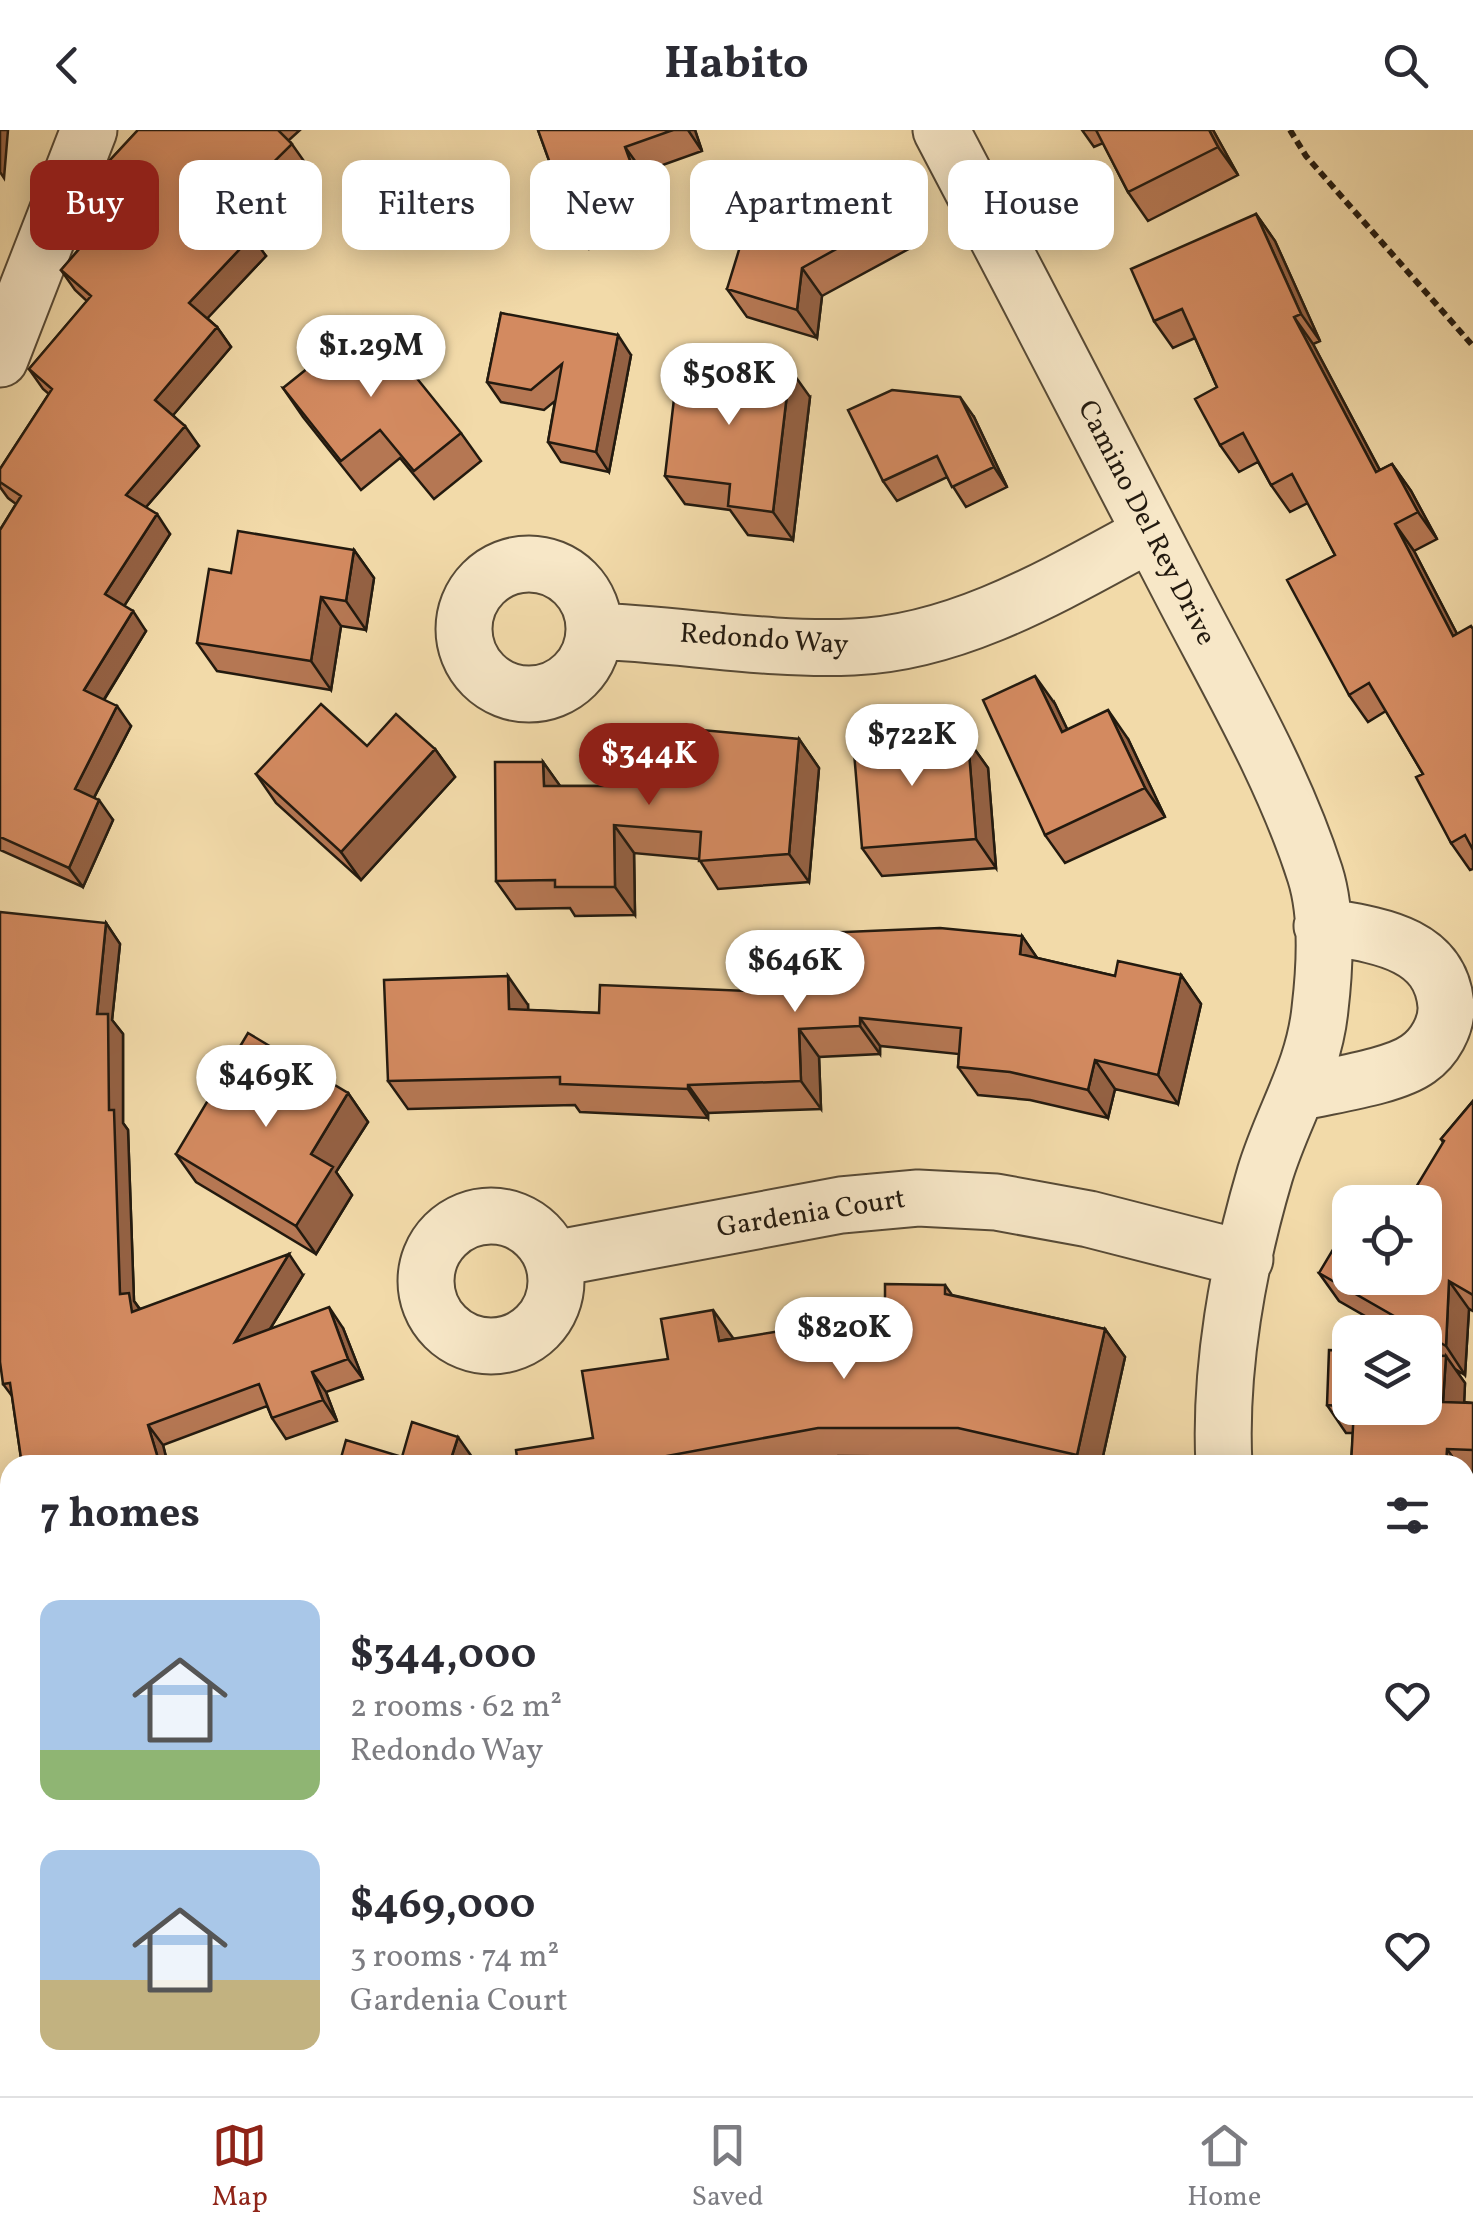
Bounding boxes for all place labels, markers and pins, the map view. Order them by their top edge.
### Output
pin: $1.29M [290,315,452,400]
pin: $508K [659,343,799,428]
pin: $722K [842,704,982,789]
pin: $344K [579,723,719,808]
pin: $646K [725,930,865,1015]
pin: $469K [196,1045,336,1130]
pin: $820K [774,1297,914,1382]

